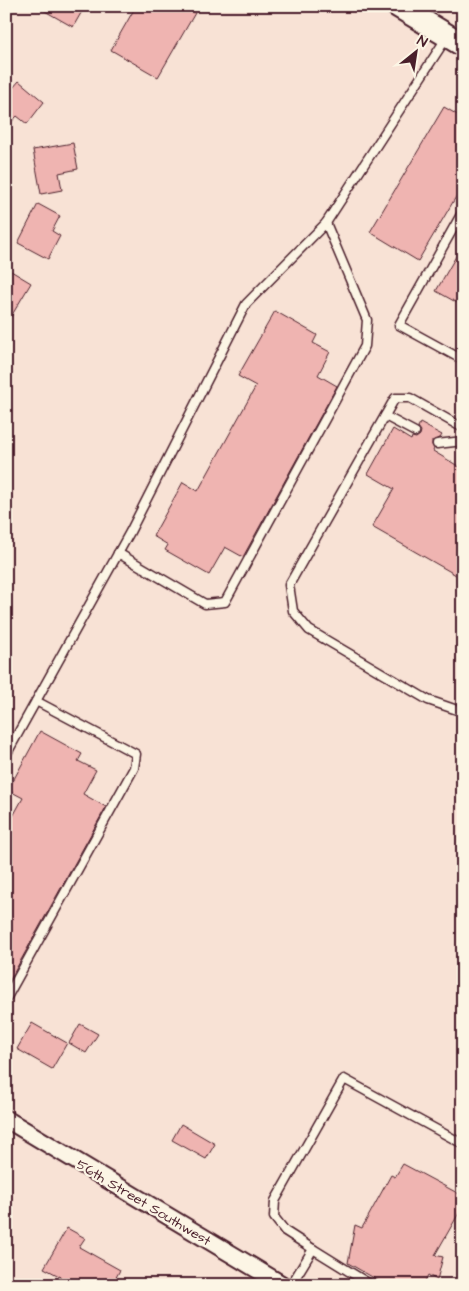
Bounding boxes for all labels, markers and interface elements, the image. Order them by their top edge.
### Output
north arrow [392,28,442,78]
text: N [413,31,431,53]
street label: 56th Street Southwest [72,1155,215,1251]

